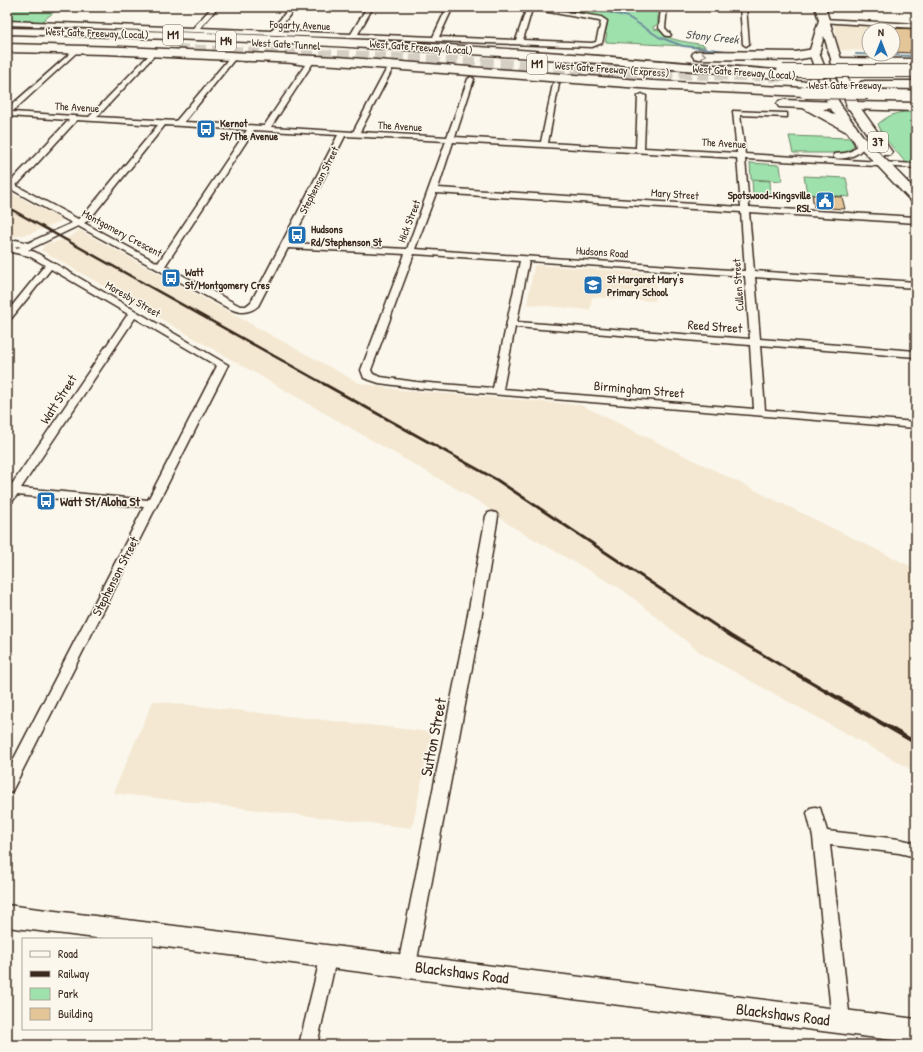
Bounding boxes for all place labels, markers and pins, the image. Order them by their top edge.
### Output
place label: Kernot St/The Avenue [220,116,279,143]
bus stop icon: Kernot St/The Avenue [195,118,217,140]
place label: Spotswood-Kingsville RSL [728,188,812,215]
public building icon: Spotswood-Kingsville RSL [814,190,836,212]
place label: Hudsons Rd/Stephenson St [311,222,383,250]
bus stop icon: Hudsons Rd/Stephenson St [286,224,308,246]
place label: Watt St/Montgomery Cres [185,265,270,293]
bus stop icon: Watt St/Montgomery Cres [160,267,182,289]
place label: St Margaret Mary's Primary School [607,272,684,300]
school or university icon: St Margaret Mary's Primary School [582,274,604,296]
bus stop icon: Watt St/Aloha St [35,490,57,512]
place label: Watt St/Aloha St [60,492,141,510]

